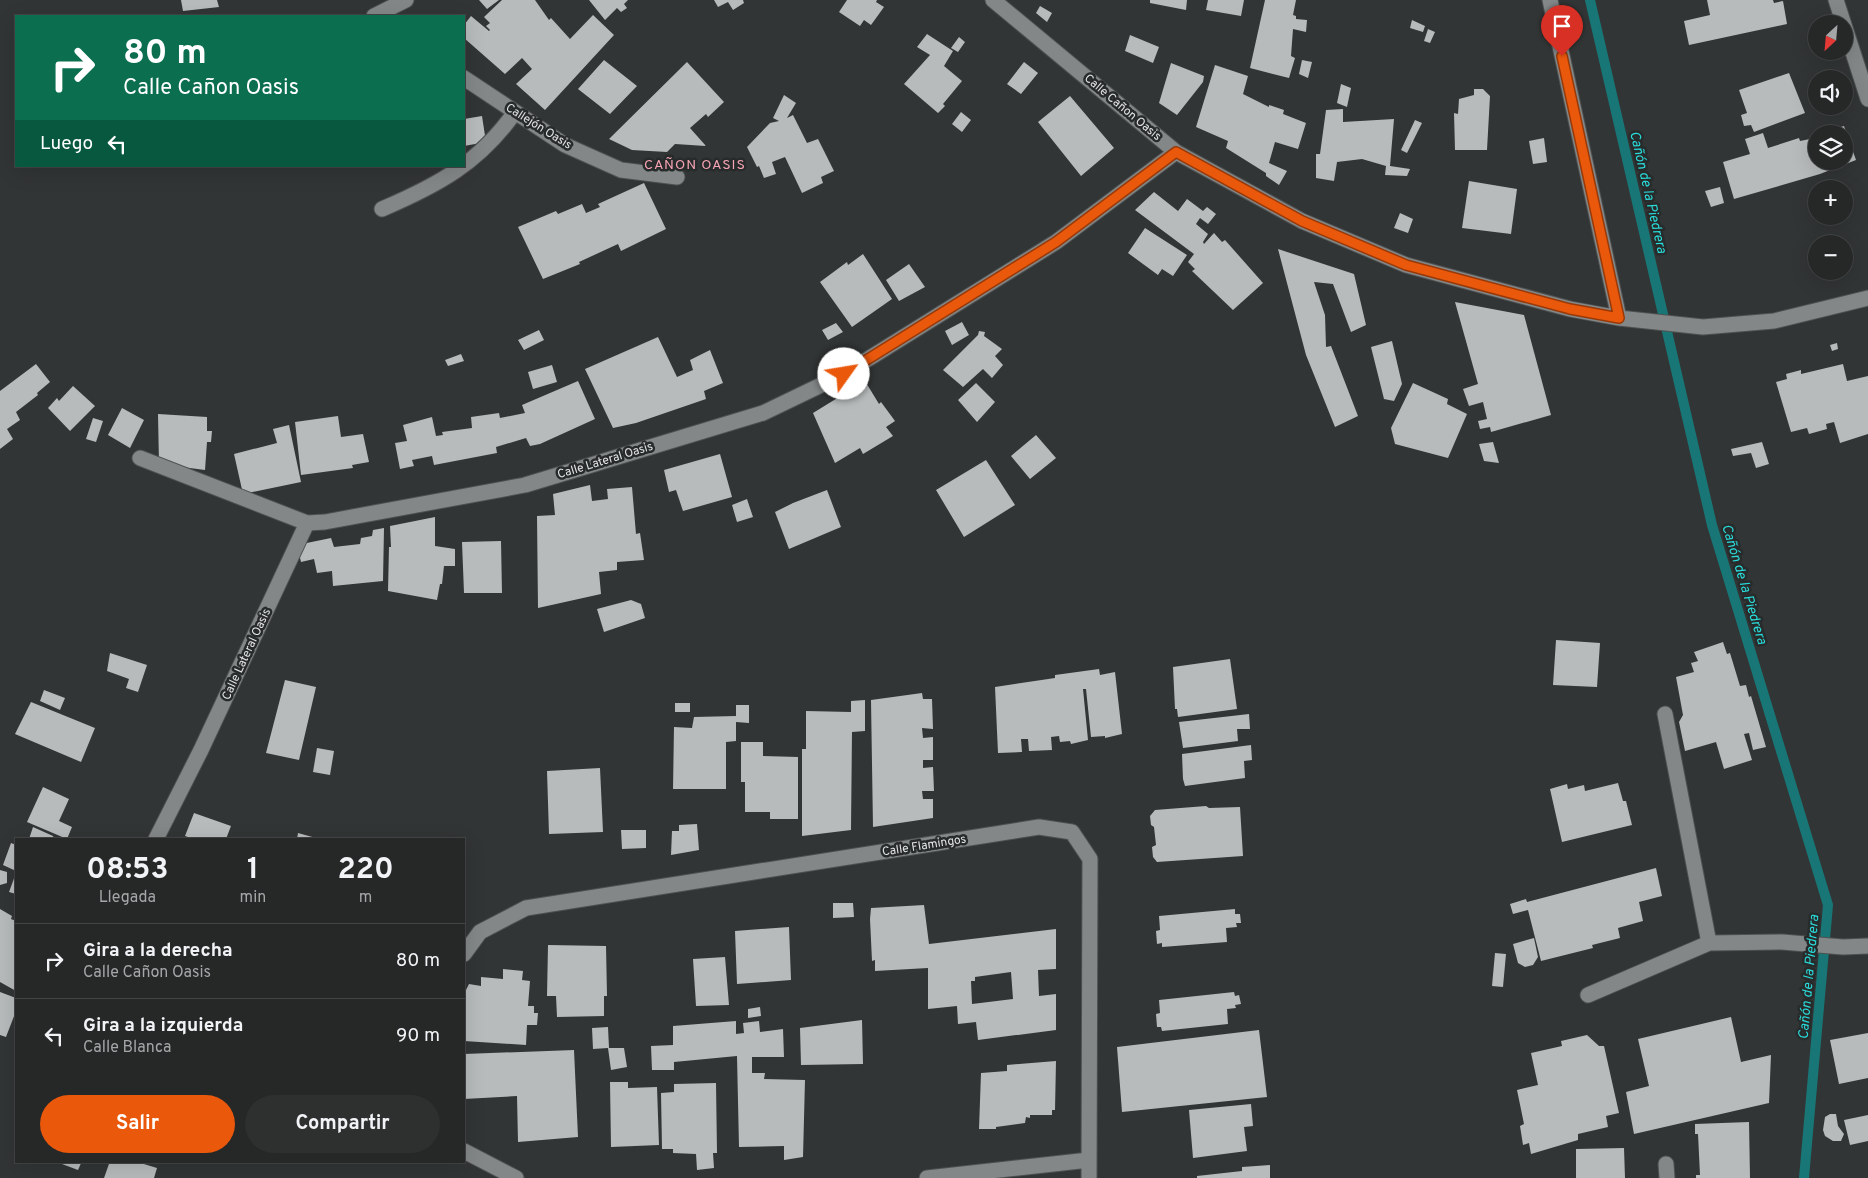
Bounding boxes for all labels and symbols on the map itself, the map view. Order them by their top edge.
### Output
pin [1541,5,1583,56]
north arrow [1808,15,1852,60]
street label: Calle Cañon Oasis [1080,71,1164,145]
street label: Callejón Oasis [502,100,575,154]
water label: Cañón de la Piedrera [1625,129,1670,256]
district label: CAÑON OASIS [644,157,746,174]
position arrow [817,347,869,399]
street label: Calle Lateral Oasis [555,439,655,483]
water label: Cañón de la Piedrera [1717,522,1770,647]
street label: Calle Lateral Oasis [219,606,275,703]
street label: Calle Flamingos [881,831,967,861]
water label: Cañón de la Piedrera [1796,913,1823,1040]

